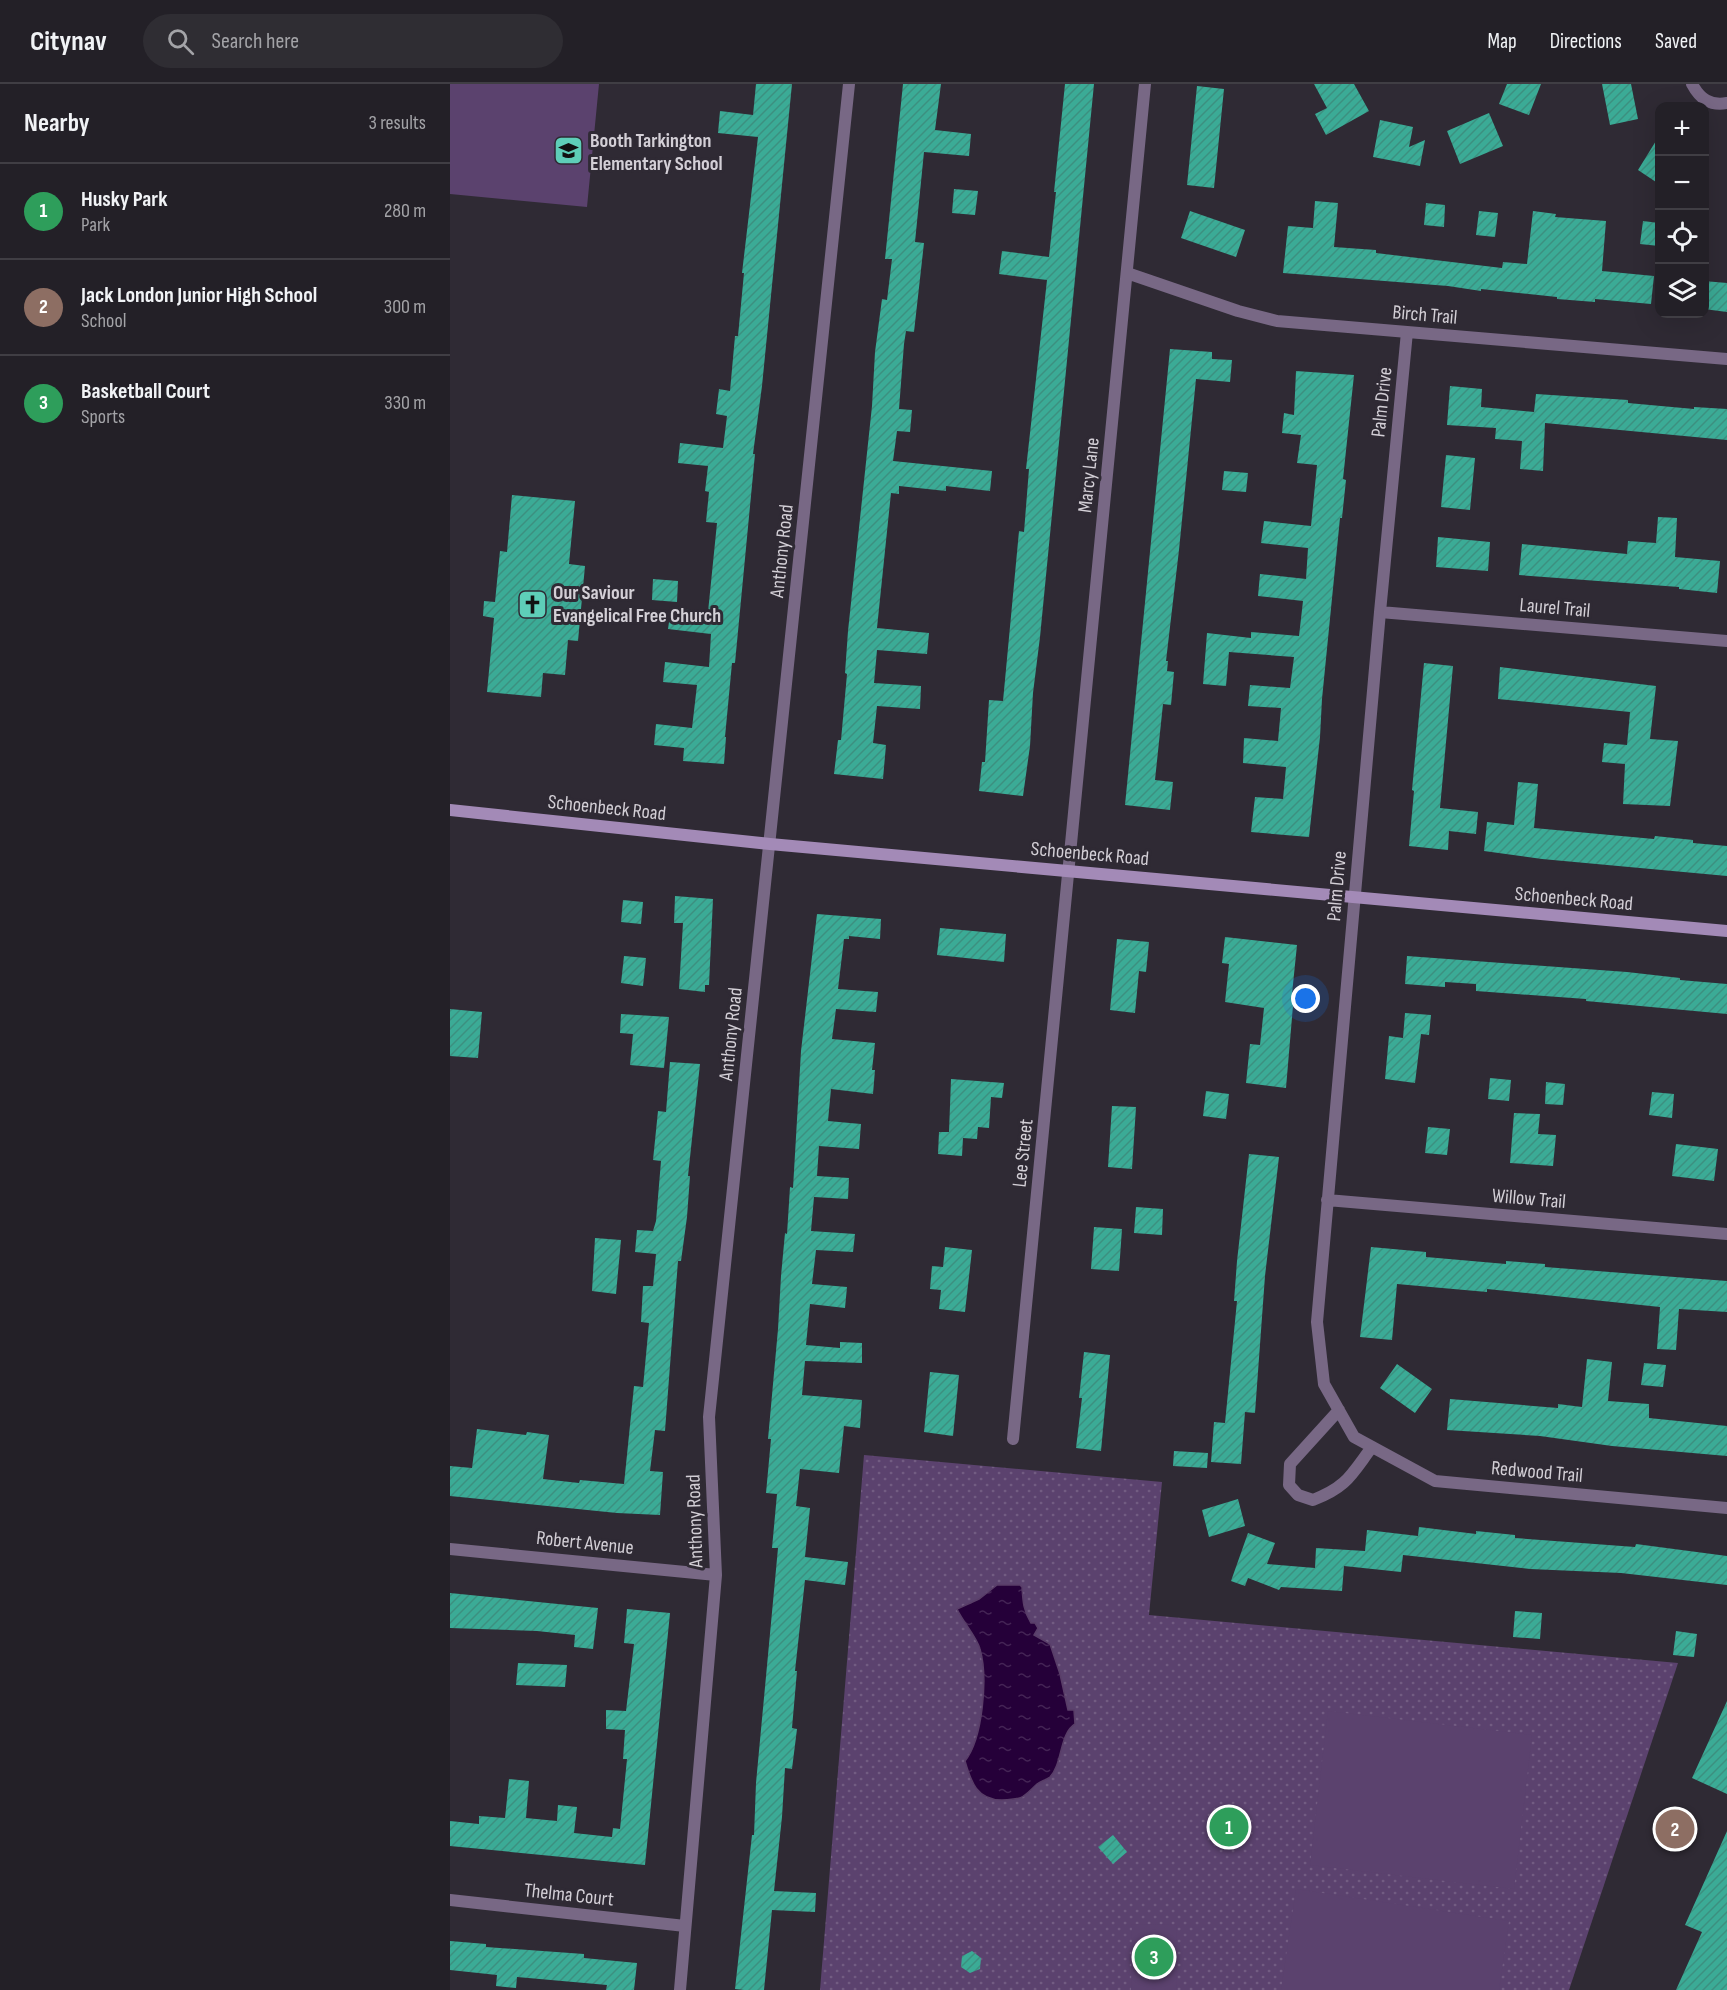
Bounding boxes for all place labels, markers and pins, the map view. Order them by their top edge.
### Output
place label: Booth Tarkington Elementary School [590,129,723,176]
school or university icon: Booth Tarkington Elementary School [553,135,585,167]
place label: Our Saviour Evangelical Free Church [553,581,721,628]
church icon: Our Saviour Evangelical Free Church [516,588,548,620]
pin: 1 [1210,1804,1248,1850]
pin: 2 [1656,1806,1694,1852]
pin: 3 [1134,1934,1174,1980]

